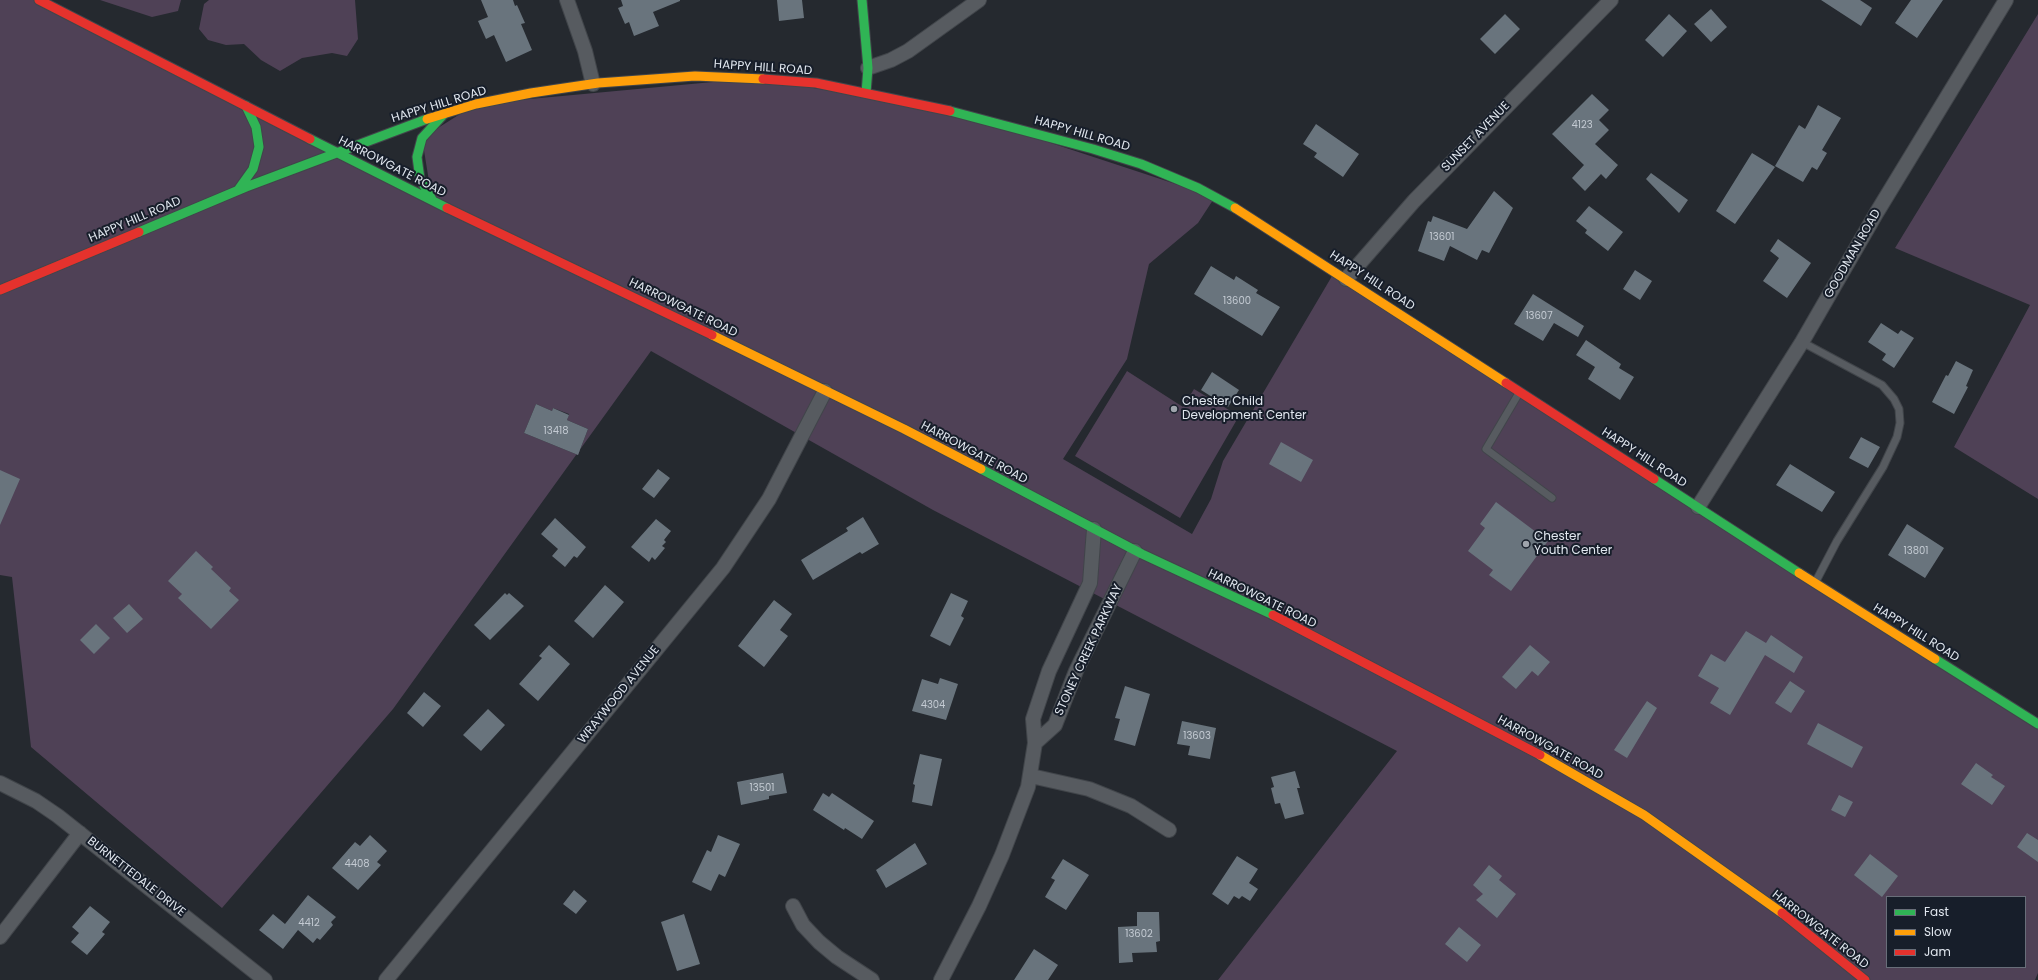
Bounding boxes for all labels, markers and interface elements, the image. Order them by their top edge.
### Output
street label: HAPPY HILL ROAD [713,57,813,79]
street label: HAPPY HILL ROAD [390,84,488,126]
street label: SUNSET AVENUE [1439,99,1513,175]
street label: HAPPY HILL ROAD [1033,113,1131,155]
house number: 4123 [1571,119,1593,131]
street label: HARROWGATE ROAD [336,134,448,200]
street label: HAPPY HILL ROAD [87,194,183,246]
street label: GOODMAN ROAD [1822,207,1884,301]
house number: 13601 [1430,231,1454,243]
street label: HAPPY HILL ROAD [1327,248,1417,314]
street label: HARROWGATE ROAD [626,276,740,340]
house number: 13600 [1223,295,1251,307]
house number: 13607 [1525,310,1553,322]
place label: Chester Child Development Center [1182,395,1307,423]
marker: Chester Child Development Center [1169,404,1179,414]
street label: HARROWGATE ROAD [918,419,1030,487]
house number: 13418 [544,425,568,437]
street label: HAPPY HILL ROAD [1599,425,1689,491]
place label: Chester Youth Center [1534,530,1612,558]
marker: Chester Youth Center [1521,539,1531,549]
house number: 13801 [1904,545,1928,557]
street label: HARROWGATE ROAD [1205,567,1319,631]
street label: STONEY CREEK PARKWAY [1052,582,1126,718]
street label: HAPPY HILL ROAD [1870,601,1962,665]
street label: WRAYWOOD AVENUE [575,643,663,747]
house number: 4304 [921,699,945,711]
street label: HARROWGATE ROAD [1495,713,1605,783]
house number: 13603 [1183,730,1211,742]
house number: 13501 [750,782,774,794]
street label: BURNETTEDALE DRIVE [84,834,188,920]
house number: 4408 [344,858,370,870]
street label: HARROWGATE ROAD [1769,888,1871,972]
legend [1886,896,2026,968]
text: Fast [1924,903,1949,920]
house number: 4412 [298,917,320,929]
text: Slow [1924,923,1952,940]
house number: 13602 [1125,928,1153,940]
text: Jam [1924,943,1951,960]

